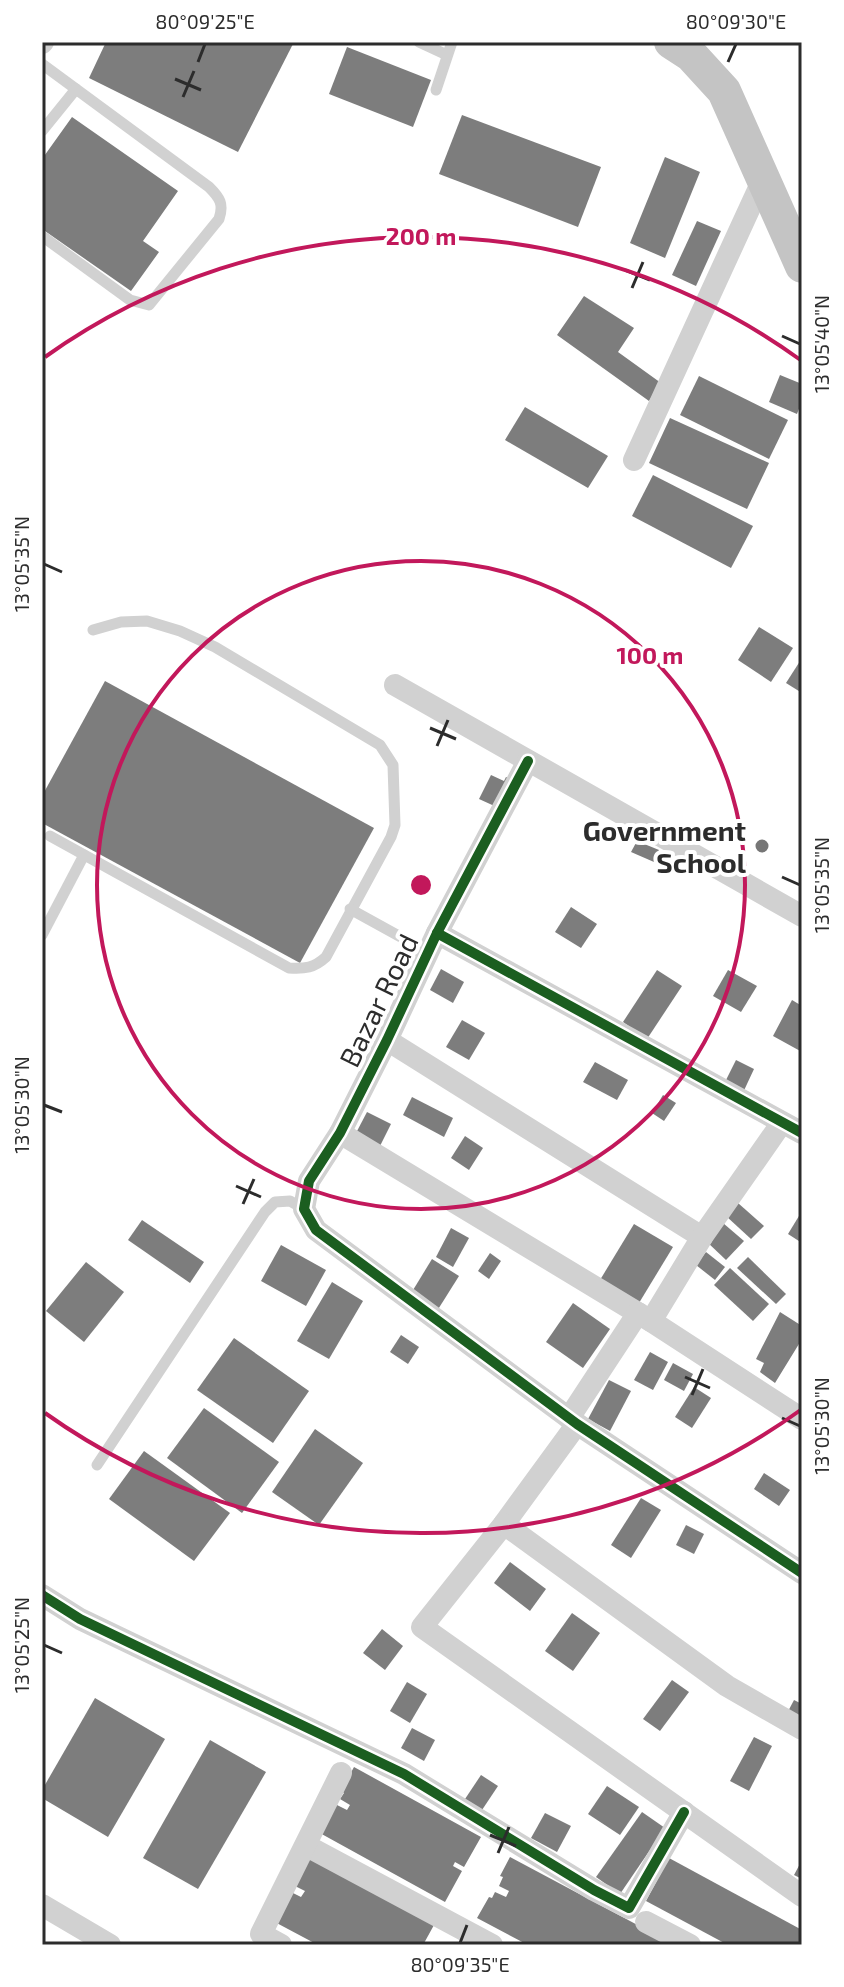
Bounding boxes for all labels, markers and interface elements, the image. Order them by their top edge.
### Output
text: 80°09'25"E [155,9,255,33]
text: 80°09'30"E [686,9,786,33]
text: 200 m [386,221,456,250]
text: 13°05'40"N [809,295,833,393]
text: 13°05'35"N [9,516,33,612]
text: 100 m [617,640,683,669]
place label: Government School [583,813,747,879]
marker: Government School [753,837,771,855]
text: 13°05'35"N [809,837,833,933]
centre of rings [407,871,435,899]
street label: Bazar Road [331,928,425,1072]
text: 13°05'30"N [9,1056,33,1154]
text: 13°05'30"N [809,1377,833,1475]
text: 13°05'25"N [9,1597,33,1693]
text: 80°09'35"E [410,1952,510,1976]

